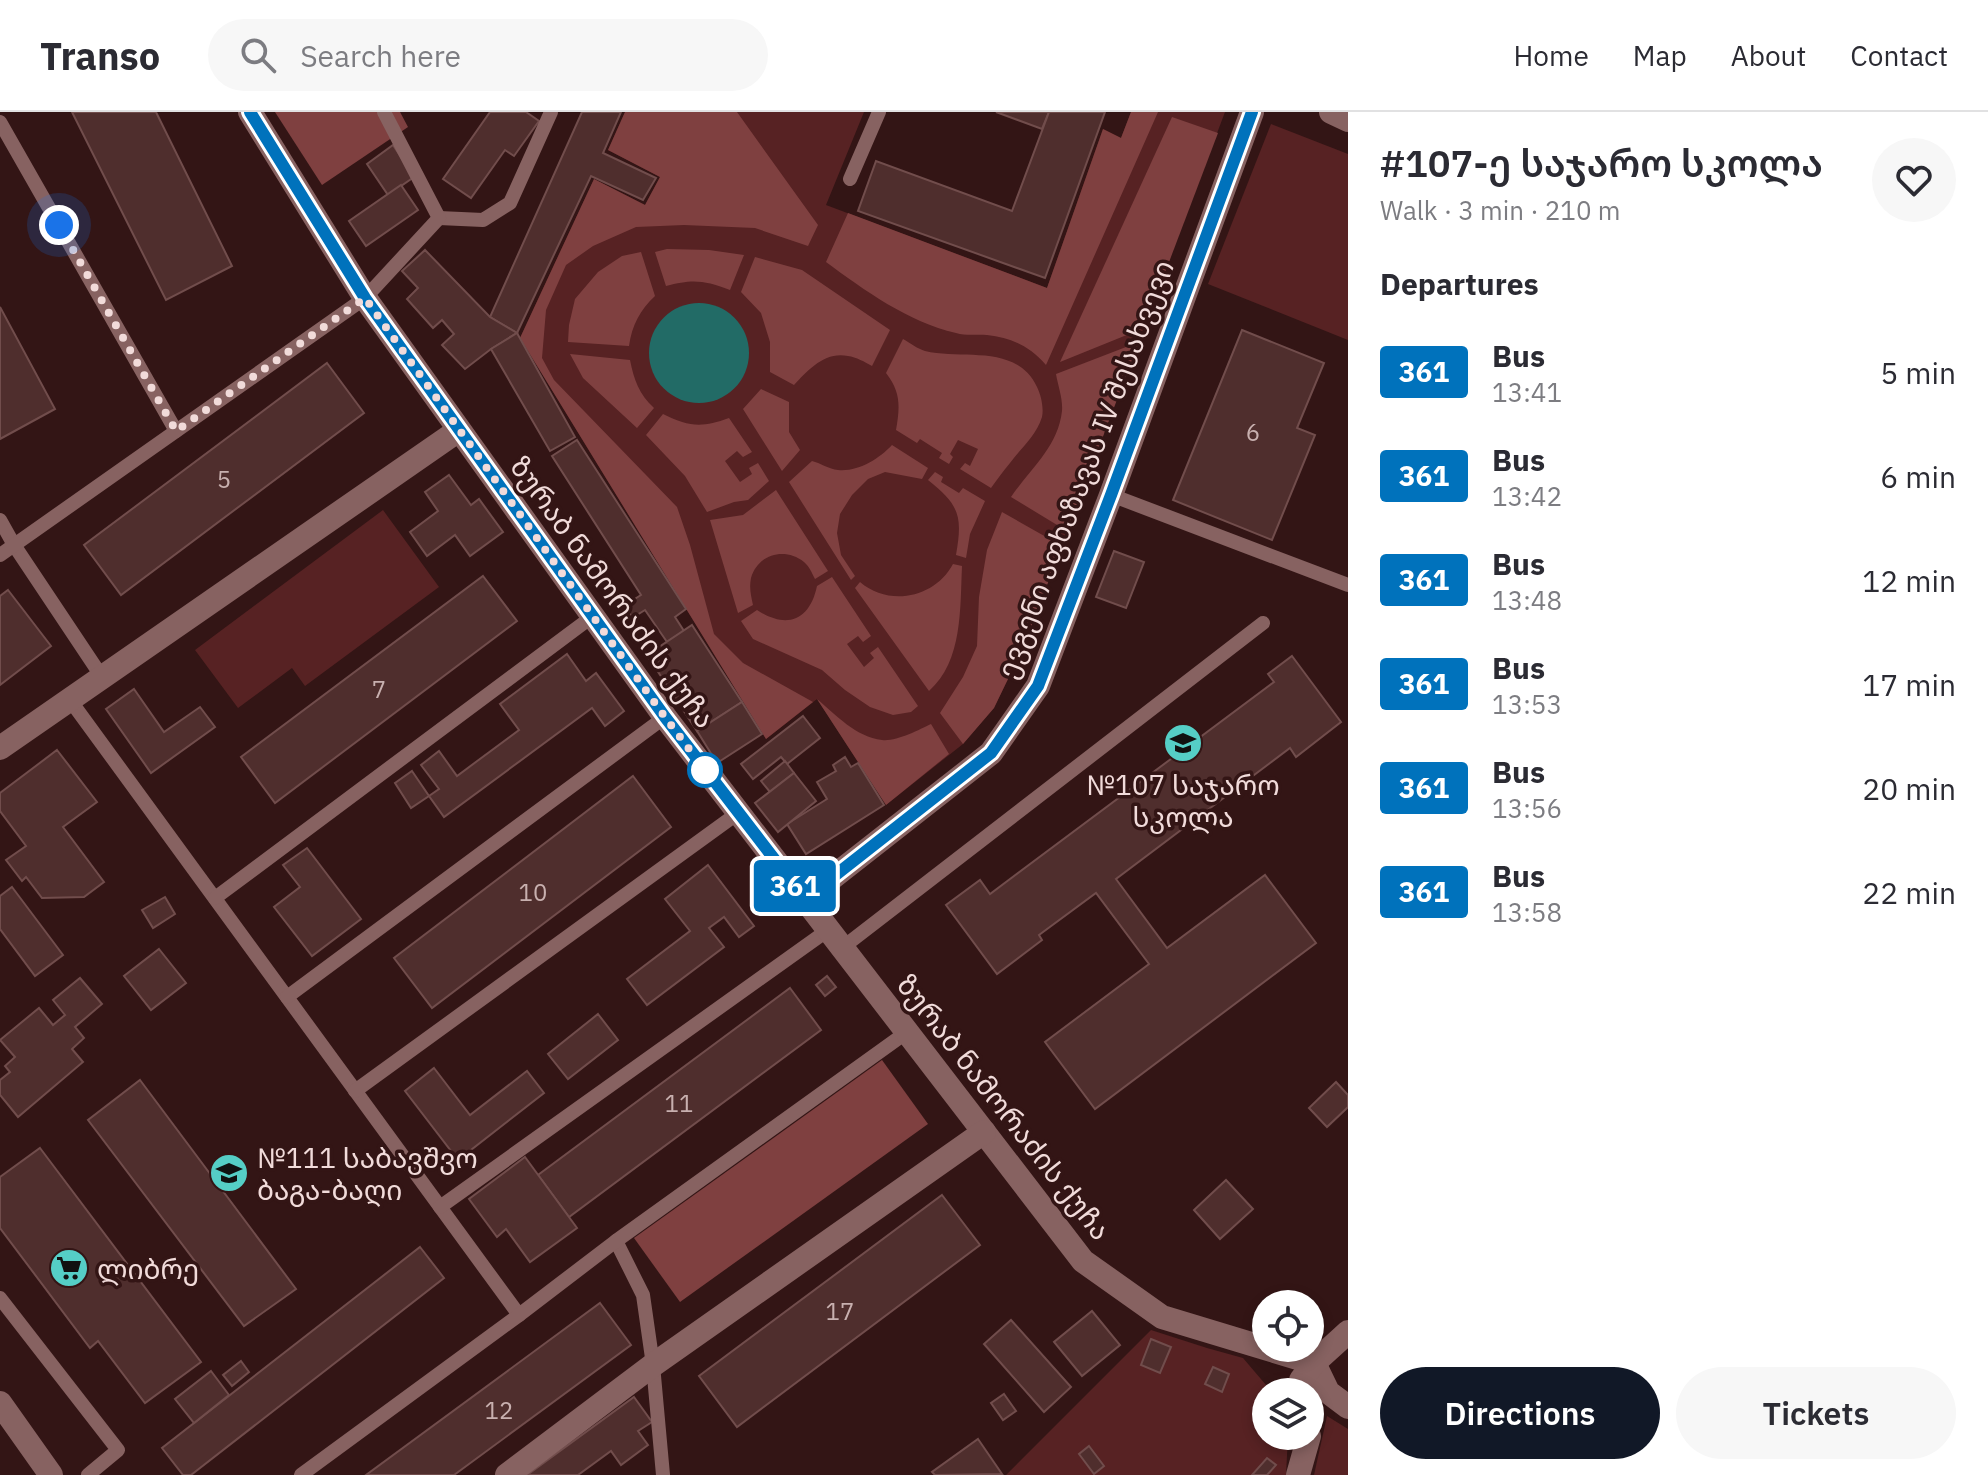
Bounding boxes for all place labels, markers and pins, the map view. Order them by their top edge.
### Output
school or university icon: №107 საჯარო სკოლა [1162,722,1204,764]
unlabelled marker [688,753,722,787]
place label: №107 საჯარო სკოლა [1086,766,1280,835]
place label: №111 საბავშვო ბაგა-ბაღი [257,1139,478,1208]
school or university icon: №111 საბავშვო ბაგა-ბაღი [208,1152,250,1194]
supermarket icon: ლიბრე [48,1247,90,1289]
place label: ლიბრე [97,1250,199,1287]

